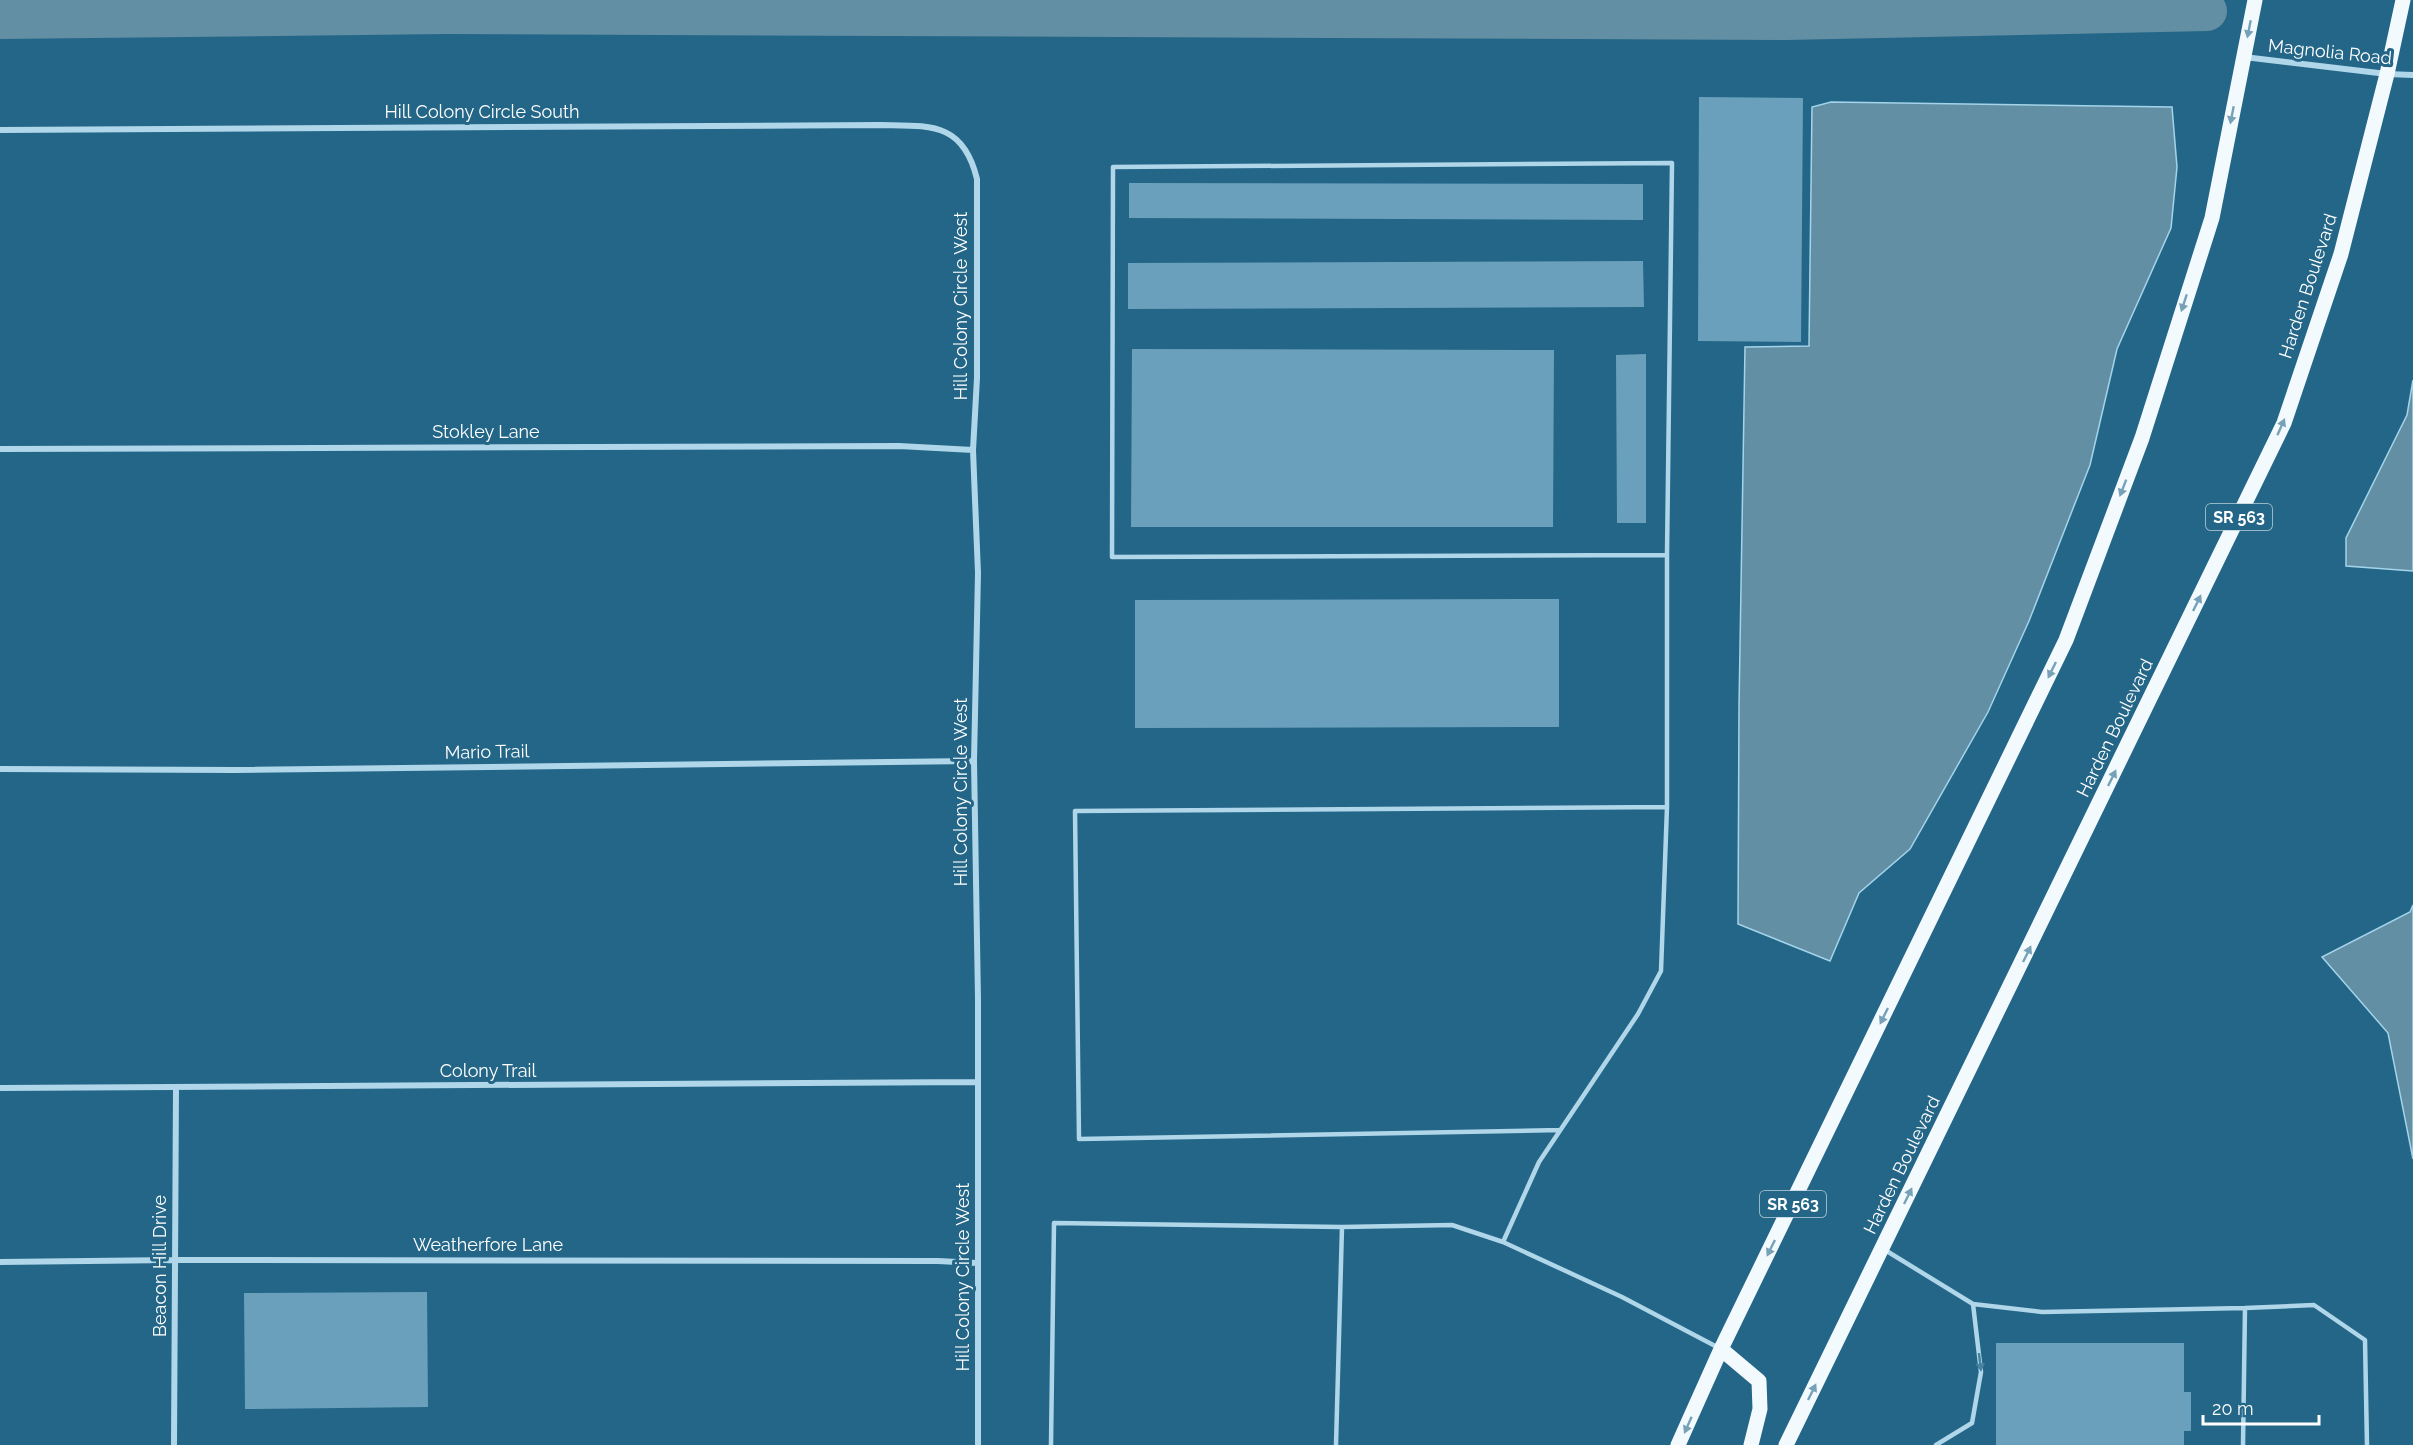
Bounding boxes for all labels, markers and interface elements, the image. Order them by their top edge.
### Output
one-way arrow [2244,19,2253,38]
street label: Magnolia Road [2267,35,2393,68]
street label: Hill Colony Circle South [385,101,579,122]
one-way arrow [2227,105,2236,124]
street label: Harden Boulevard [2274,211,2341,361]
street label: Hill Colony Circle West [950,212,971,400]
one-way arrow [2179,294,2189,312]
one-way arrow [2277,418,2287,436]
street label: Stokley Lane [432,421,540,442]
one-way arrow [2117,480,2127,498]
road number: SR 563 [2206,504,2272,530]
one-way arrow [2192,594,2201,611]
street label: Harden Boulevard [2072,655,2157,800]
one-way arrow [2047,661,2056,678]
street label: Hill Colony Circle West [950,698,971,886]
street label: Mario Trail [444,740,530,763]
one-way arrow [2107,770,2117,787]
one-way arrow [2022,945,2032,962]
one-way arrow [1879,1008,1888,1025]
street label: Colony Trail [440,1060,536,1081]
street label: Harden Boulevard [1859,1092,1944,1237]
street label: Hill Colony Circle West [952,1183,973,1371]
one-way arrow [1904,1188,1913,1205]
road number: SR 563 [1760,1191,1826,1217]
street label: Beacon Hill Drive [149,1195,170,1337]
street label: Weatherfore Lane [413,1234,564,1255]
one-way arrow [1766,1240,1775,1257]
one-way arrow [1975,1353,1985,1372]
one-way arrow [1807,1384,1817,1401]
scale bar [2203,1388,2318,1426]
text: 20 m [2212,1398,2254,1419]
one-way arrow [1683,1416,1692,1433]

